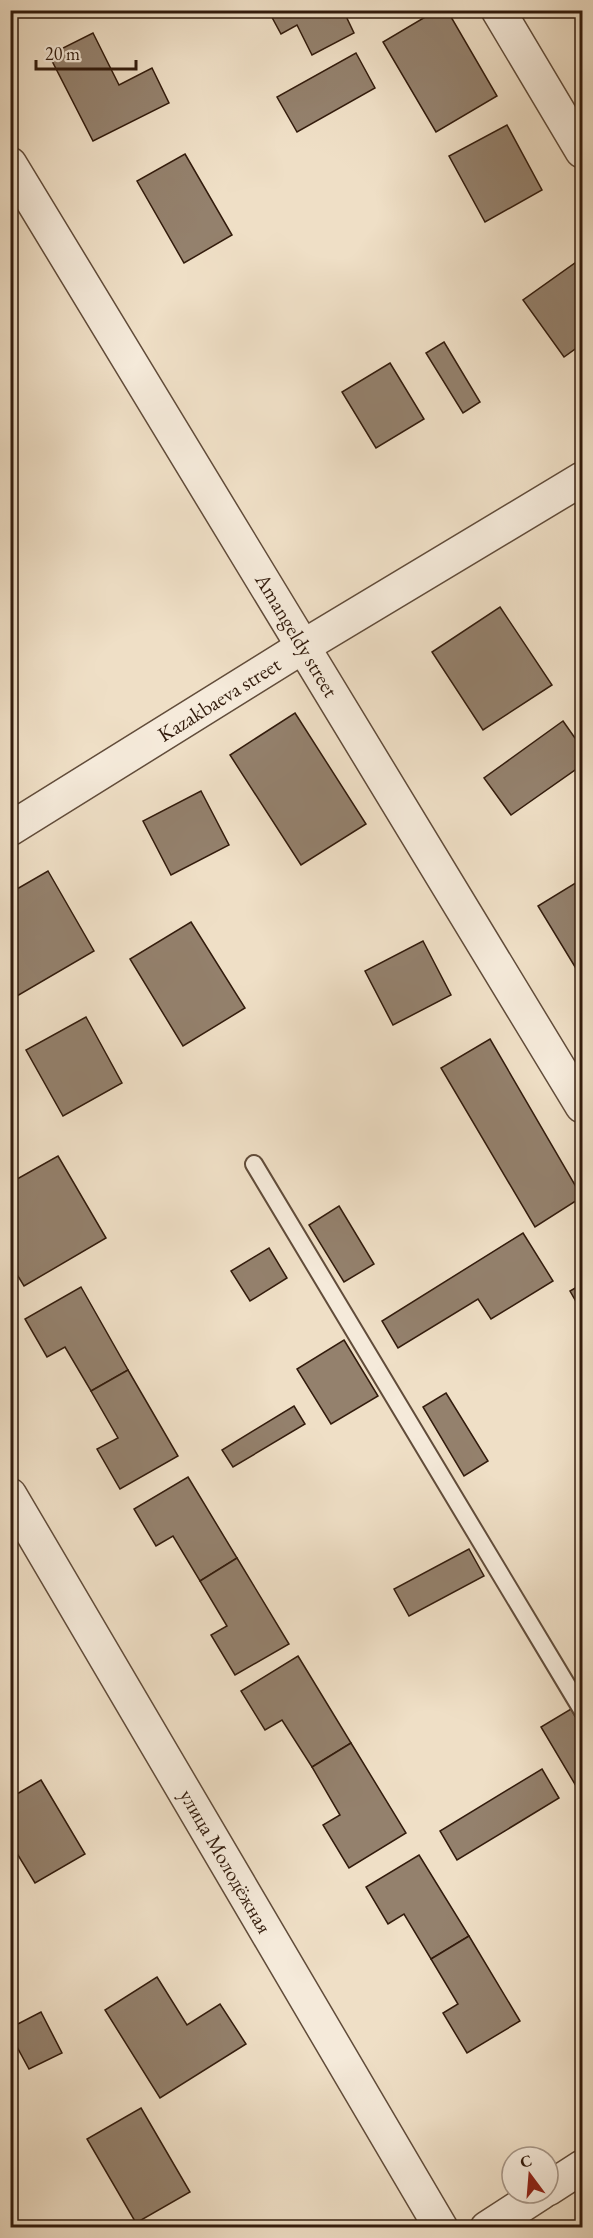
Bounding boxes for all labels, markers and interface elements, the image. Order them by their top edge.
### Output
scale bar [36,33,136,71]
text: 20 m [45,42,80,65]
street label: Amangeldy street [249,567,345,702]
street label: Kazakbaeva street [152,650,286,748]
street label: улица Молодёжная [174,1784,278,1938]
north arrow [500,2145,560,2205]
text: С [518,2149,534,2173]

